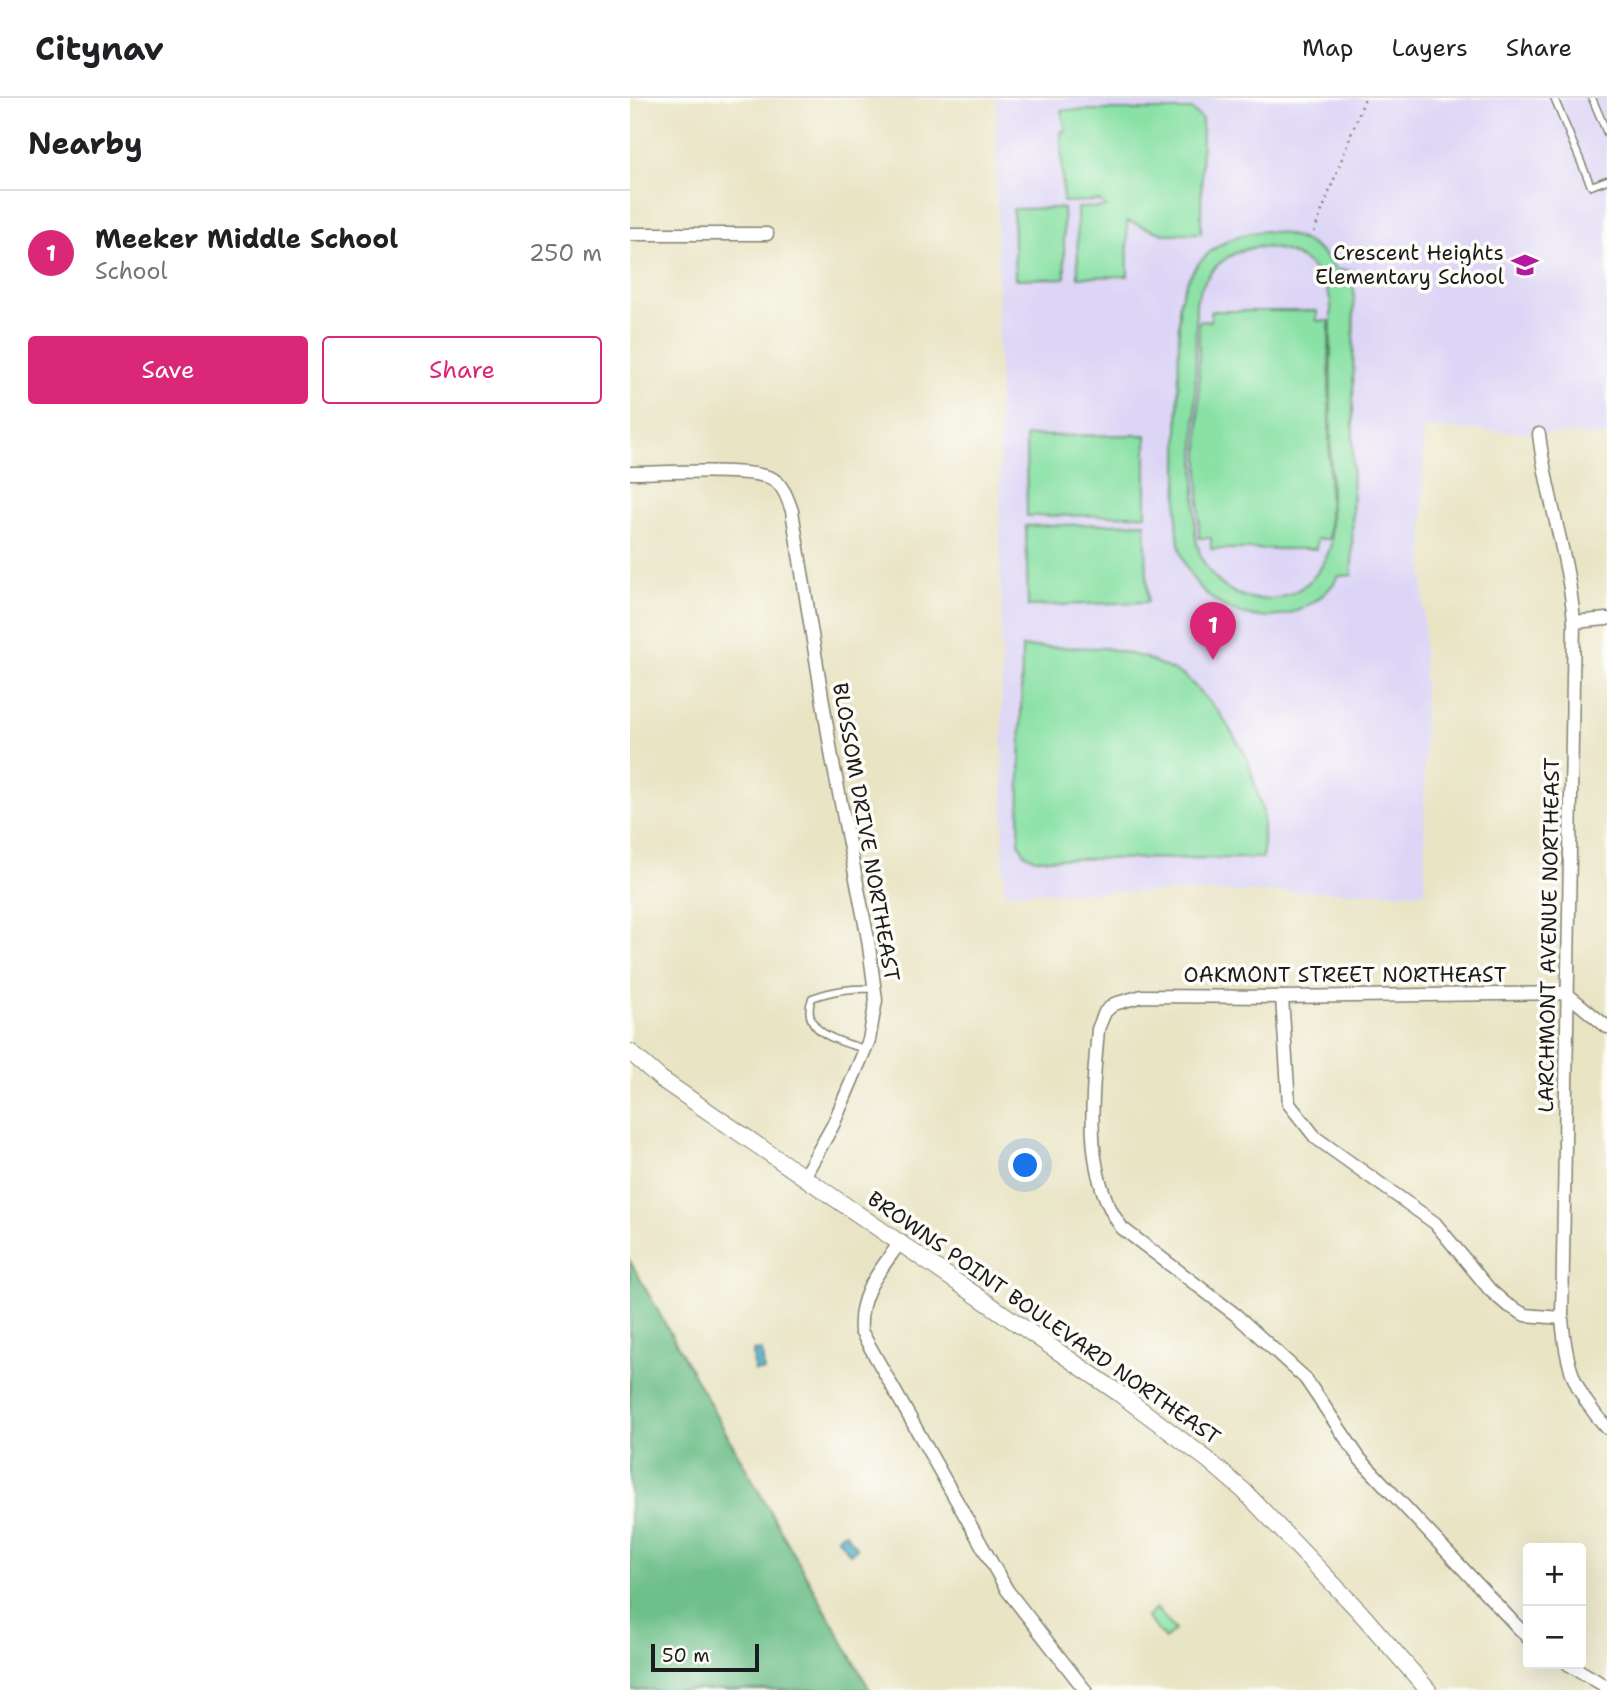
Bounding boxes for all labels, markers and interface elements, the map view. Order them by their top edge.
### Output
text: Citynav [35,26,164,71]
text: Map [1302,32,1353,64]
text: Layers [1391,32,1468,64]
text: Share [1506,32,1572,64]
text: Nearby [28,123,143,164]
text: Meeker Middle School [95,221,398,256]
text: 1 [46,238,56,268]
text: 250 m [529,238,602,268]
place label: Crescent Heights Elementary School [1315,239,1505,291]
school or university icon: Crescent Heights Elementary School [1510,250,1540,280]
text: School [95,256,167,286]
button: Save [28,336,308,404]
button: Share [322,336,602,404]
pin: 1 [1190,602,1236,660]
street label: BLOSSOM DRIVE NORTHEAST [826,681,906,983]
street label: LARCHMONT AVENUE NORTHEAST [1532,757,1566,1113]
street label: OAKMONT STREET NORTHEAST [1183,961,1507,989]
your location [1008,1148,1042,1182]
street label: BROWNS POINT BOULEVARD NORTHEAST [862,1185,1226,1451]
map controls [1523,1543,1586,1669]
button: + [1523,1543,1586,1606]
button: − [1523,1606,1586,1669]
scale bar [651,1641,760,1673]
text: 50 m [662,1643,710,1668]

